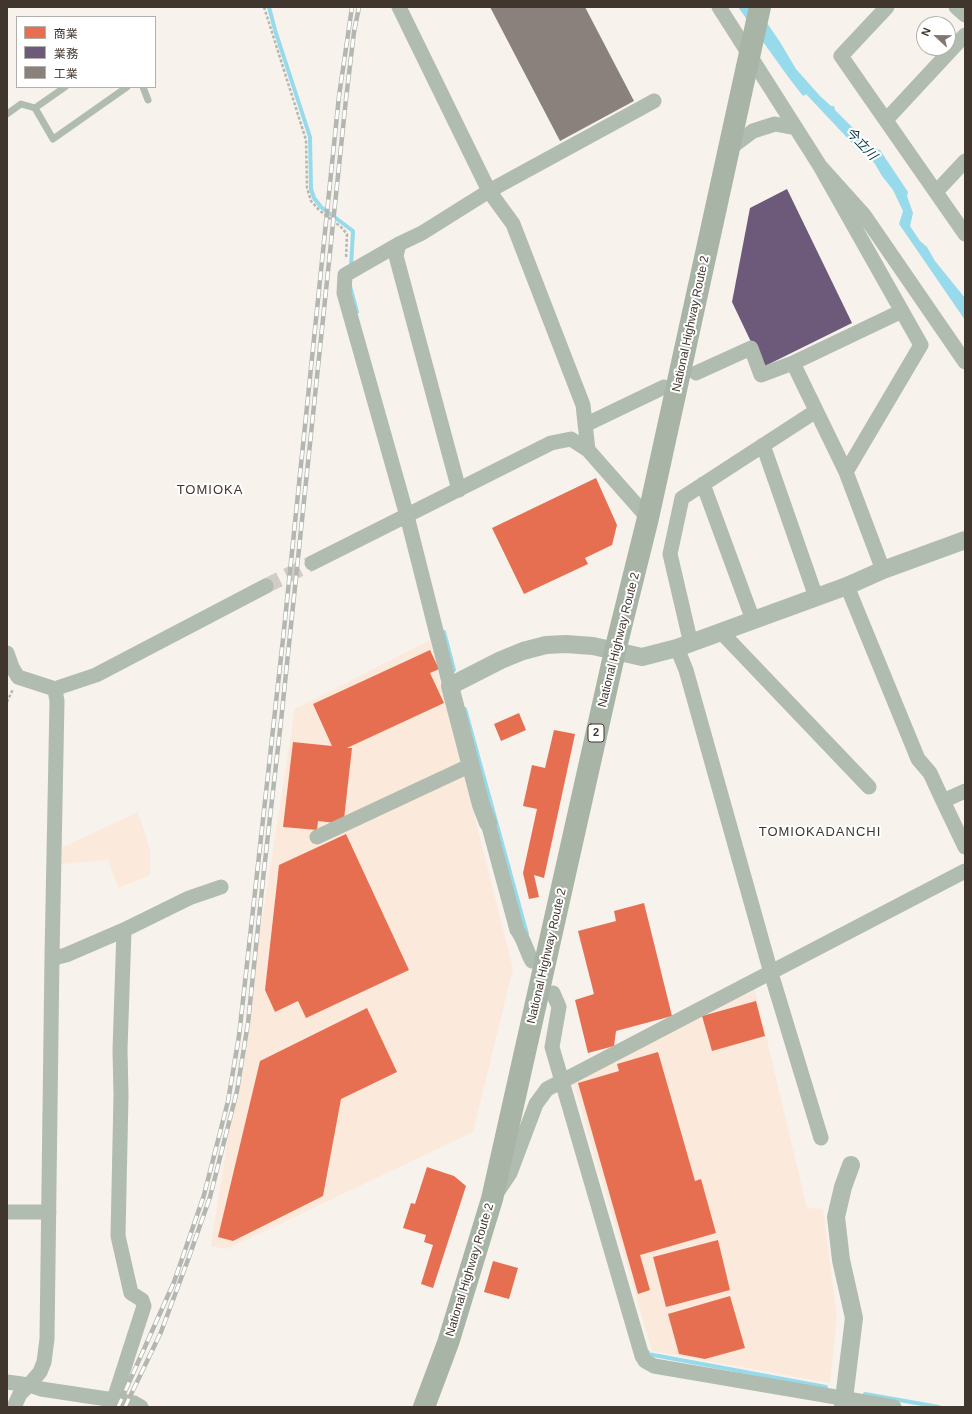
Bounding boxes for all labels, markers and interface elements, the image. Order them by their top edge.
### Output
legend [16,16,156,88]
north arrow [916,16,956,56]
text: N [919,26,933,38]
text: 商業 [54,27,78,41]
text: 業務 [54,47,78,61]
text: 工業 [54,67,78,81]
water label: 今立川 [842,124,880,164]
street label: National Highway Route 2 [670,255,712,393]
district label: TOMIOKA [177,482,243,498]
street label: National Highway Route 2 [595,571,643,709]
road number: 2 [588,724,604,742]
district label: TOMIOKADANCHI [759,824,881,840]
street label: National Highway Route 2 [524,887,570,1025]
street label: National Highway Route 2 [443,1202,497,1338]

